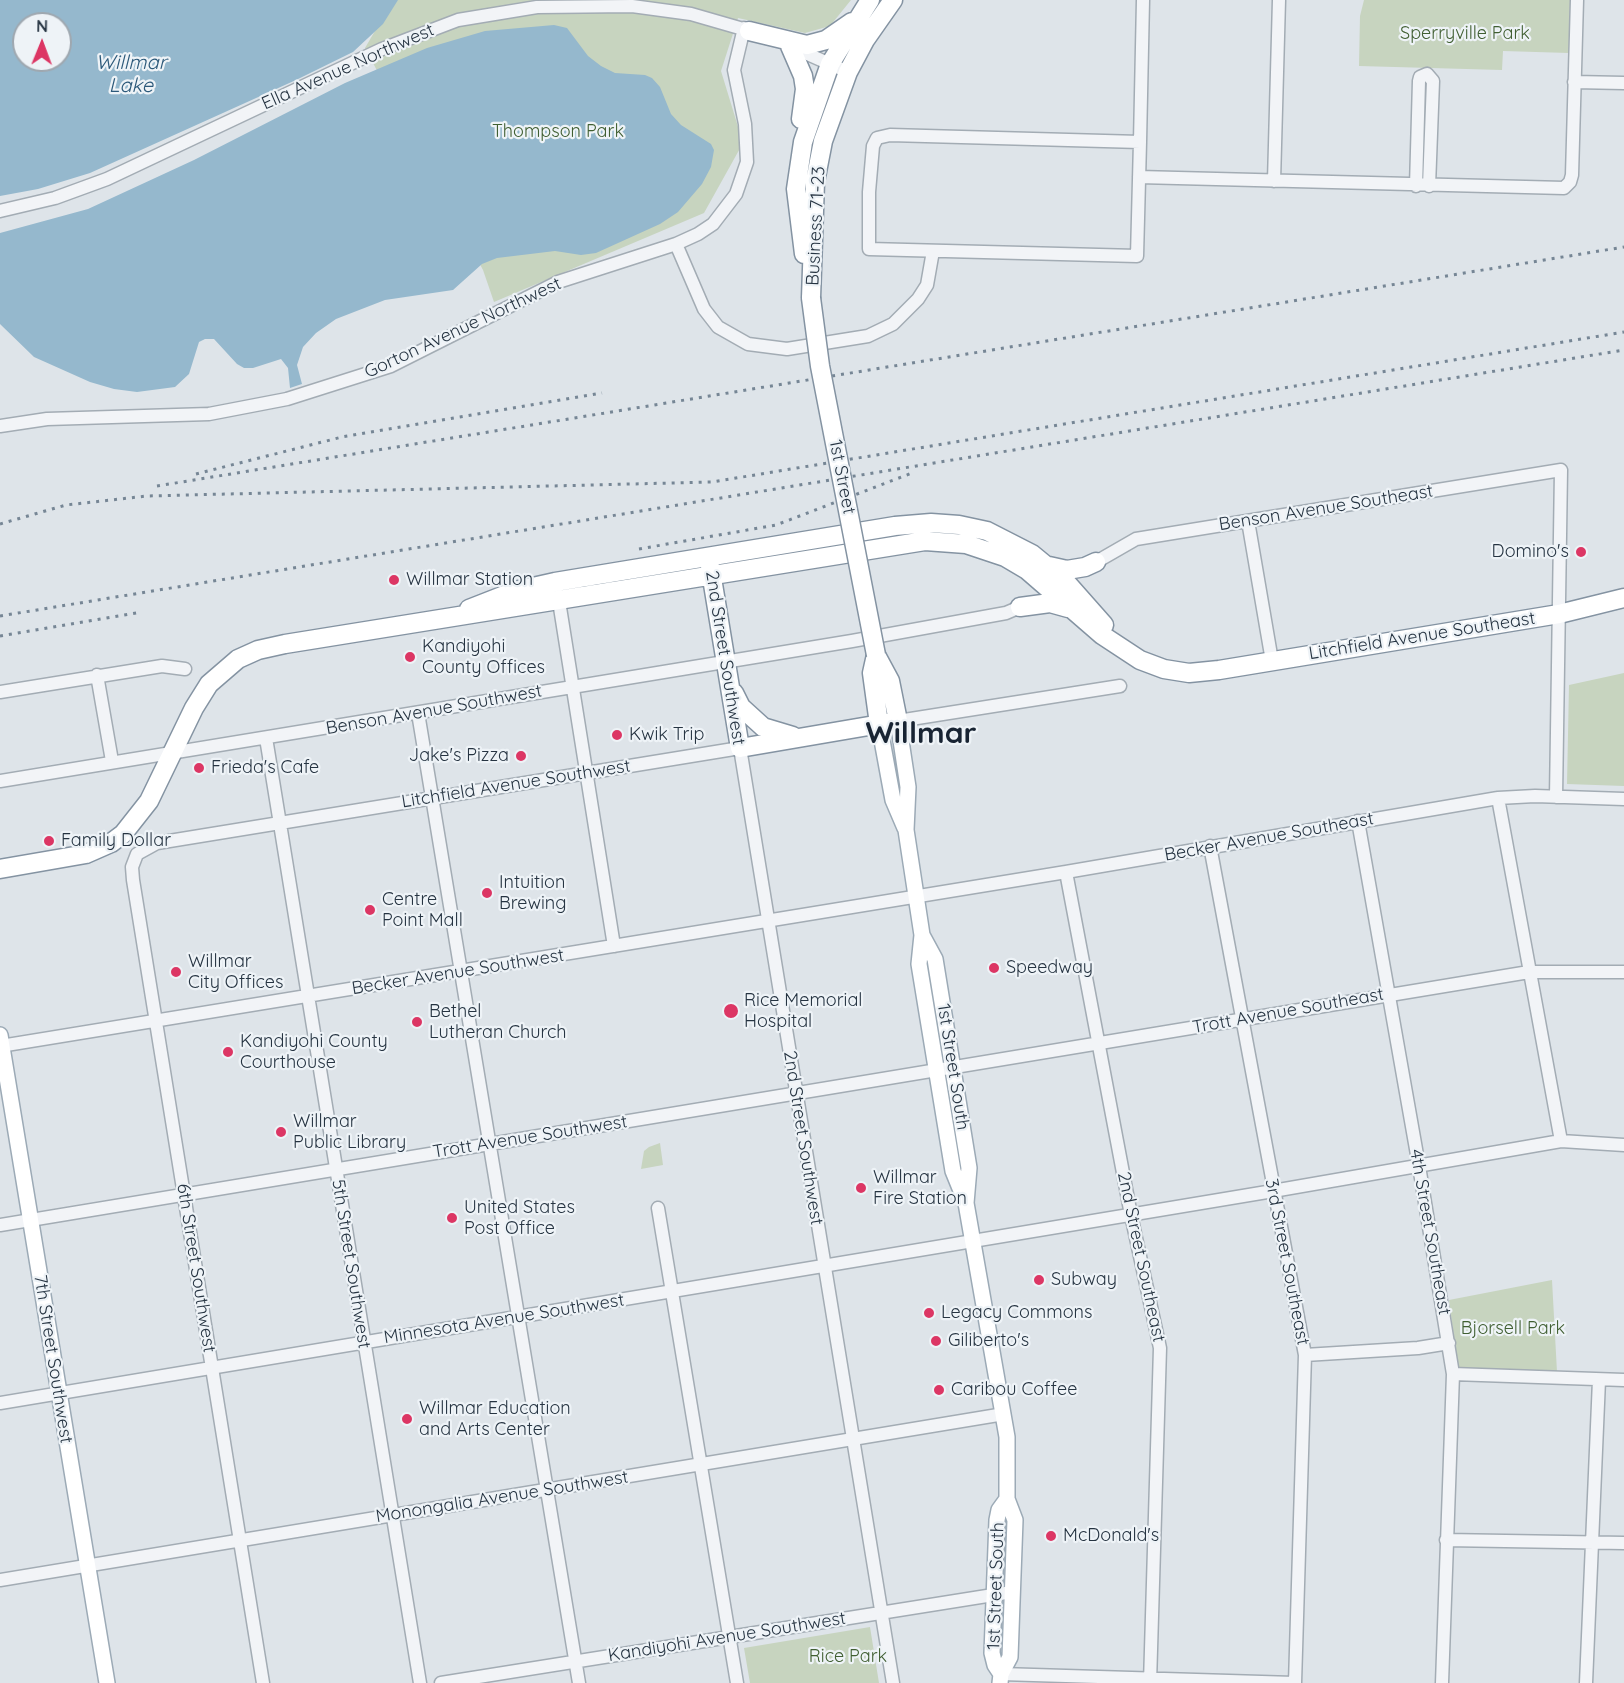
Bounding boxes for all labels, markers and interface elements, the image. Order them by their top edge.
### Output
north arrow [12,12,72,72]
text: N [36,16,48,36]
street label: Ella Avenue Northwest [259,19,437,115]
park label: Sperryville Park [1400,23,1530,45]
water label: Willmar Lake [96,51,166,98]
park label: Thompson Park [492,121,624,143]
street label: Business 71-23 [802,166,830,286]
street label: Gorton Avenue Northwest [361,273,565,383]
street label: 1st Street [824,438,860,516]
street label: Benson Avenue Southeast [1217,480,1435,536]
place label: Domino's [1492,541,1569,563]
marker: Domino's [1574,545,1588,559]
place label: Willmar Station [406,569,533,591]
street label: 2nd Street Southwest [701,569,749,747]
marker: Willmar Station [387,573,401,587]
street label: Litchfield Avenue Southeast [1307,607,1537,665]
place label: Kandiyohi County Offices [422,636,545,678]
marker: Kandiyohi County Offices [403,650,417,664]
street label: Benson Avenue Southwest [324,680,544,740]
district label: Willmar [865,716,977,752]
place label: Kwik Trip [629,724,704,746]
marker: Kwik Trip [610,728,624,742]
place label: Jake's Pizza [409,745,509,767]
marker: Jake's Pizza [514,749,528,763]
street label: Litchfield Avenue Southwest [400,755,632,813]
place label: Frieda's Cafe [211,757,319,779]
marker: Frieda's Cafe [192,761,206,775]
street label: Becker Avenue Southeast [1163,808,1375,866]
place label: Family Dollar [61,830,171,852]
marker: Family Dollar [42,834,56,848]
place label: Intuition Brewing [499,872,566,914]
marker: Intuition Brewing [480,886,494,900]
place label: Centre Point Mall [382,889,463,932]
marker: Centre Point Mall [363,903,377,917]
street label: Becker Avenue Southwest [350,945,566,999]
place label: Willmar City Offices [188,951,283,994]
place label: Speedway [1006,957,1093,979]
marker: Speedway [987,961,1001,975]
marker: Willmar City Offices [169,965,183,979]
street label: Trott Avenue Southeast [1191,984,1385,1038]
place label: Rice Memorial Hospital [744,990,862,1032]
place label: Bethel Lutheran Church [429,1001,567,1044]
marker: Rice Memorial Hospital [722,1002,740,1020]
street label: 1st Street South [932,1002,974,1132]
marker: Bethel Lutheran Church [410,1015,424,1029]
place label: Kandiyohi County Courthouse [240,1031,388,1074]
marker: Kandiyohi County Courthouse [221,1045,235,1059]
street label: 2nd Street Southwest [779,1049,827,1227]
place label: Willmar Public Library [293,1111,406,1154]
street label: Trott Avenue Southwest [431,1111,629,1163]
marker: Willmar Public Library [274,1125,288,1139]
street label: 4th Street Southeast [1405,1147,1455,1317]
place label: Willmar Fire Station [873,1167,967,1210]
street label: 2nd Street Southeast [1112,1170,1170,1344]
street label: 3rd Street Southeast [1260,1177,1314,1347]
street label: 5th Street Southwest [327,1178,375,1350]
marker: Willmar Fire Station [854,1181,868,1195]
street label: 6th Street Southwest [172,1182,220,1354]
place label: United States Post Office [464,1197,575,1240]
marker: United States Post Office [445,1211,459,1225]
place label: Subway [1051,1269,1117,1291]
street label: 7th Street Southwest [29,1273,77,1445]
marker: Subway [1032,1273,1046,1287]
street label: Minnesota Avenue Southwest [382,1289,626,1349]
place label: Legacy Commons [941,1302,1092,1324]
marker: Legacy Commons [922,1306,936,1320]
park label: Bjorsell Park [1461,1318,1565,1340]
place label: Giliberto's [948,1330,1029,1352]
marker: Giliberto's [929,1334,943,1348]
place label: Caribou Coffee [951,1379,1077,1401]
marker: Caribou Coffee [932,1383,946,1397]
place label: Willmar Education and Arts Center [419,1398,571,1440]
marker: Willmar Education and Arts Center [400,1412,414,1426]
street label: Monongalia Avenue Southwest [374,1466,630,1528]
street label: 1st Street South [983,1522,1009,1650]
place label: McDonald's [1063,1525,1159,1547]
marker: McDonald's [1044,1529,1058,1543]
street label: Kandiyohi Avenue Southwest [607,1608,847,1666]
park label: Rice Park [809,1646,887,1668]

